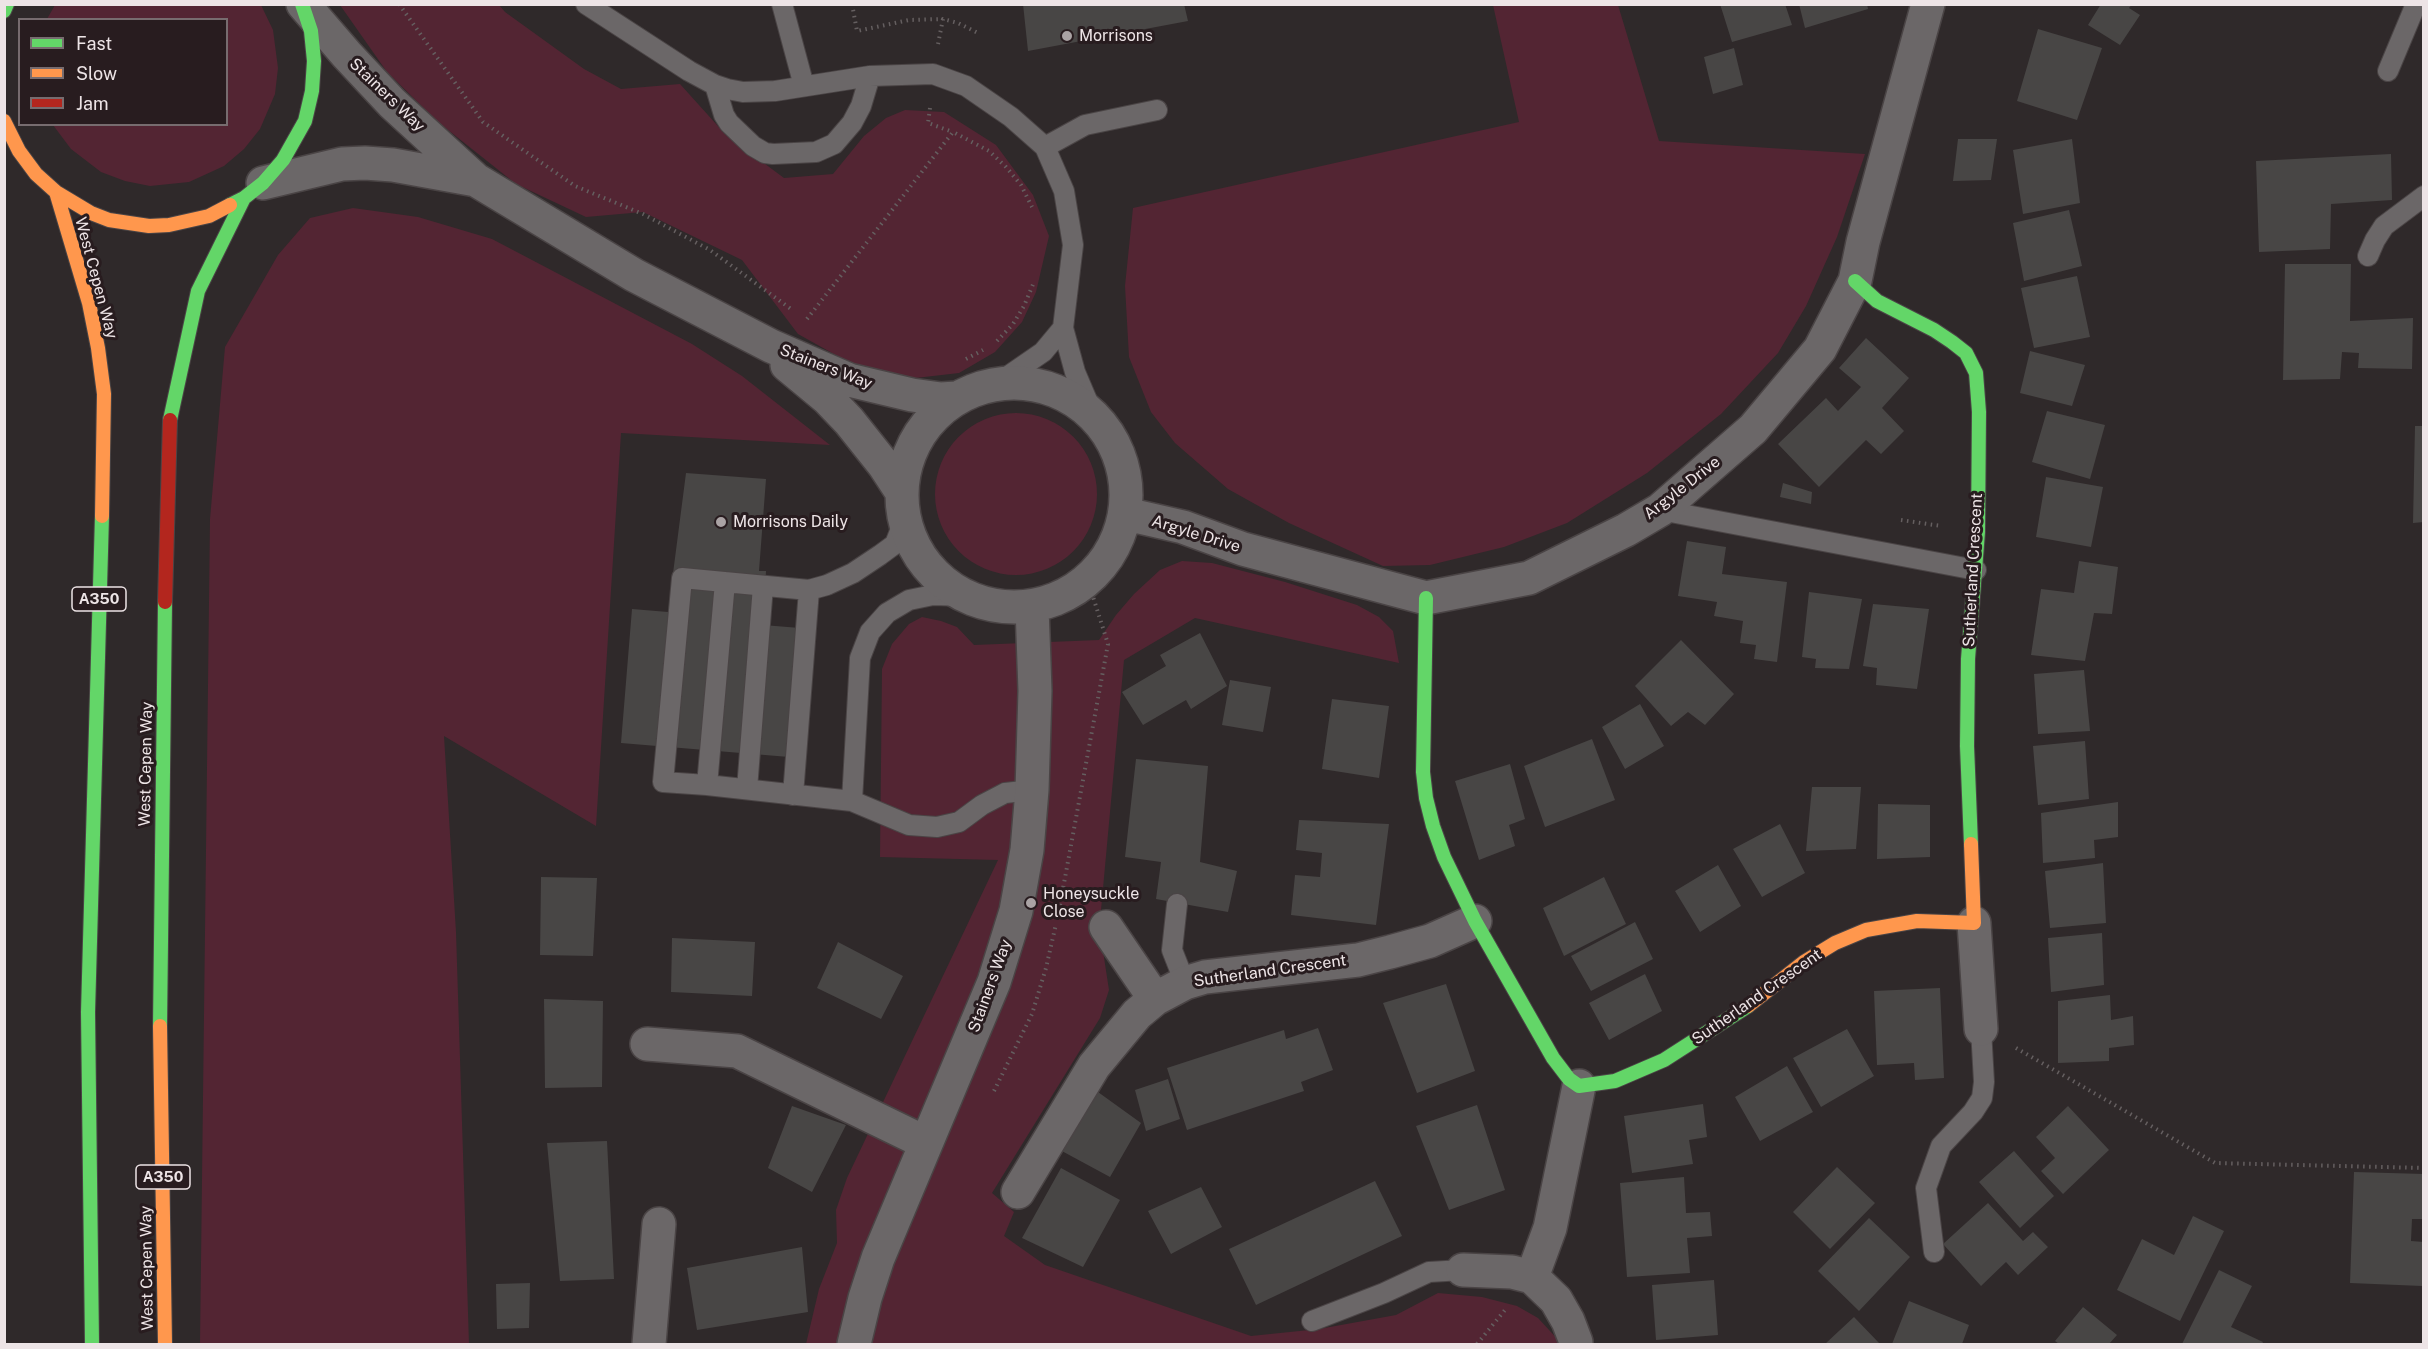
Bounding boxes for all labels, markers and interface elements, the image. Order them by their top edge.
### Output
legend [18,18,228,126]
place label: Morrisons [1079,26,1153,46]
marker: Morrisons [1060,29,1074,43]
text: Fast [76,33,112,54]
street label: Stainers Way [345,54,429,136]
text: Slow [76,63,117,84]
text: Jam [76,93,109,114]
street label: West Cepen Way [71,215,121,341]
street label: Stainers Way [777,341,875,393]
street label: Argyle Drive [1640,452,1724,524]
street label: Sutherland Crescent [1959,493,1987,647]
street label: Argyle Drive [1149,511,1243,557]
place label: Morrisons Daily [733,512,848,532]
marker: Morrisons Daily [714,515,728,529]
road number: A350 [72,587,126,611]
street label: West Cepen Way [135,701,157,827]
place label: Honeysuckle Close [1043,884,1139,922]
marker: Honeysuckle Close [1024,896,1038,910]
street label: Stainers Way [964,937,1016,1035]
street label: Sutherland Crescent [1688,945,1826,1049]
street label: Sutherland Crescent [1192,951,1348,991]
road number: A350 [136,1165,190,1189]
street label: West Cepen Way [136,1205,158,1331]

